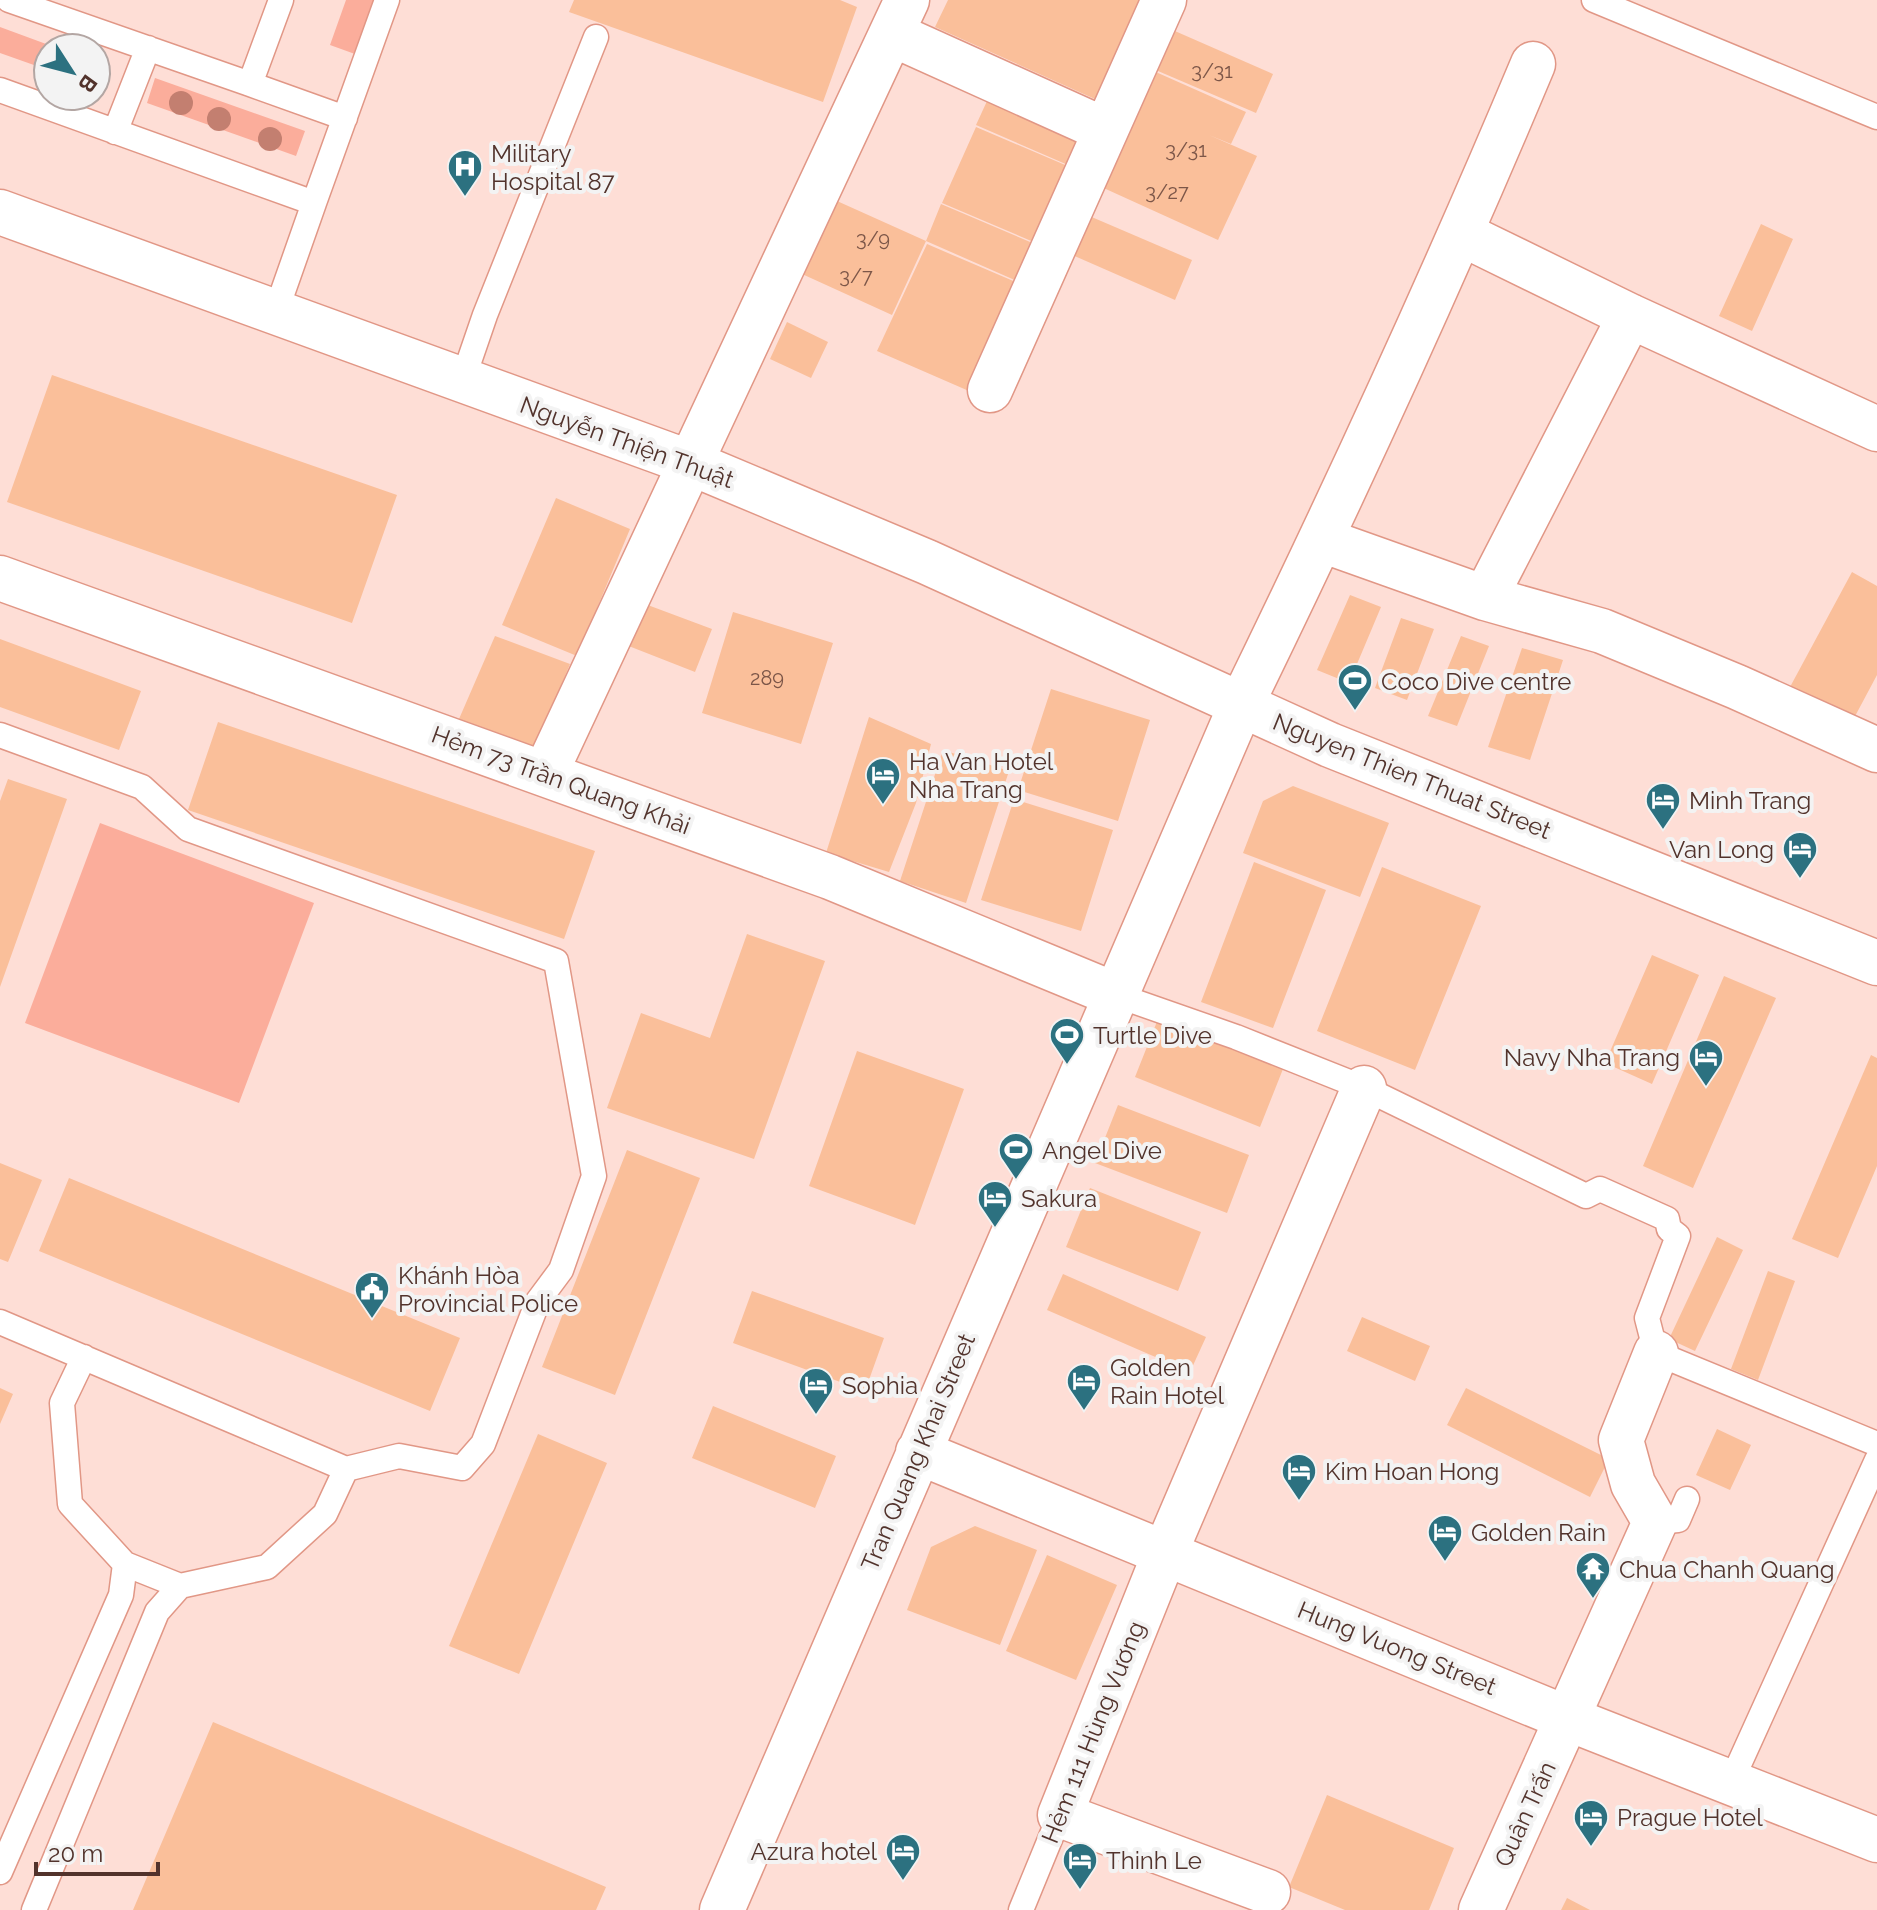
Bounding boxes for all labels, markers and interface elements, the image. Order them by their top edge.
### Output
north arrow [32,32,112,112]
house number: 3/31 [1191,59,1233,83]
text: B [73,70,103,97]
house number: 3/31 [1165,138,1207,162]
place label: Military Hospital 87 [491,139,615,196]
hospital icon: Military Hospital 87 [446,148,484,198]
house number: 3/27 [1145,180,1189,204]
house number: 3/9 [856,227,890,251]
house number: 3/7 [839,264,873,288]
street label: Nguyễn Thiện Thuật [516,390,738,494]
sports icon: Coco Dive centre [1336,662,1374,712]
house number: 289 [750,666,784,690]
place label: Coco Dive centre [1381,667,1571,696]
street label: Nguyen Thien Thuat Street [1269,707,1555,845]
street label: Hẻm 73 Trần Quang Khải [428,720,694,840]
place label: Ha Van Hotel Nha Trang [909,747,1054,804]
hotel icon: Ha Van Hotel Nha Trang [864,756,902,806]
hotel icon: Minh Trang [1644,781,1682,831]
place label: Minh Trang [1689,786,1811,815]
hotel icon: Van Long [1781,830,1819,880]
place label: Van Long [1669,835,1774,864]
sports icon: Turtle Dive [1048,1016,1086,1066]
place label: Turtle Dive [1093,1021,1212,1050]
hotel icon: Navy Nha Trang [1687,1038,1725,1088]
place label: Navy Nha Trang [1504,1043,1680,1072]
sports icon: Angel Dive [997,1131,1035,1181]
place label: Angel Dive [1042,1136,1162,1165]
hotel icon: Sakura [976,1179,1014,1229]
place label: Sakura [1021,1184,1097,1213]
place label: Khánh Hòa Provincial Police [398,1261,578,1318]
public building icon: Khánh Hòa Provincial Police [353,1270,391,1320]
street label: Tran Quang Khai Street [855,1329,981,1575]
place label: Golden Rain Hotel [1110,1353,1224,1410]
hotel icon: Golden Rain Hotel [1065,1362,1103,1412]
hotel icon: Sophia [797,1366,835,1416]
place label: Sophia [842,1371,918,1400]
hotel icon: Kim Hoan Hong [1280,1452,1318,1502]
place label: Kim Hoan Hong [1325,1457,1499,1486]
hotel icon: Golden Rain [1426,1513,1464,1563]
place label: Golden Rain [1471,1518,1606,1547]
temple icon: Chua Chanh Quang [1574,1550,1612,1600]
place label: Chua Chanh Quang [1619,1555,1835,1584]
street label: Hung Vuong Street [1294,1595,1500,1701]
street label: Hẻm 111 Hùng Vương [1035,1617,1151,1847]
street label: Quân Trấn [1488,1757,1562,1871]
hotel icon: Prague Hotel [1572,1798,1610,1848]
place label: Prague Hotel [1617,1803,1763,1832]
scale bar [36,1826,158,1876]
hotel icon: Azura hotel [884,1832,922,1882]
place label: Azura hotel [751,1837,877,1866]
text: 20 m [48,1839,103,1868]
hotel icon: Thinh Le [1061,1841,1099,1891]
place label: Thinh Le [1106,1846,1202,1875]

